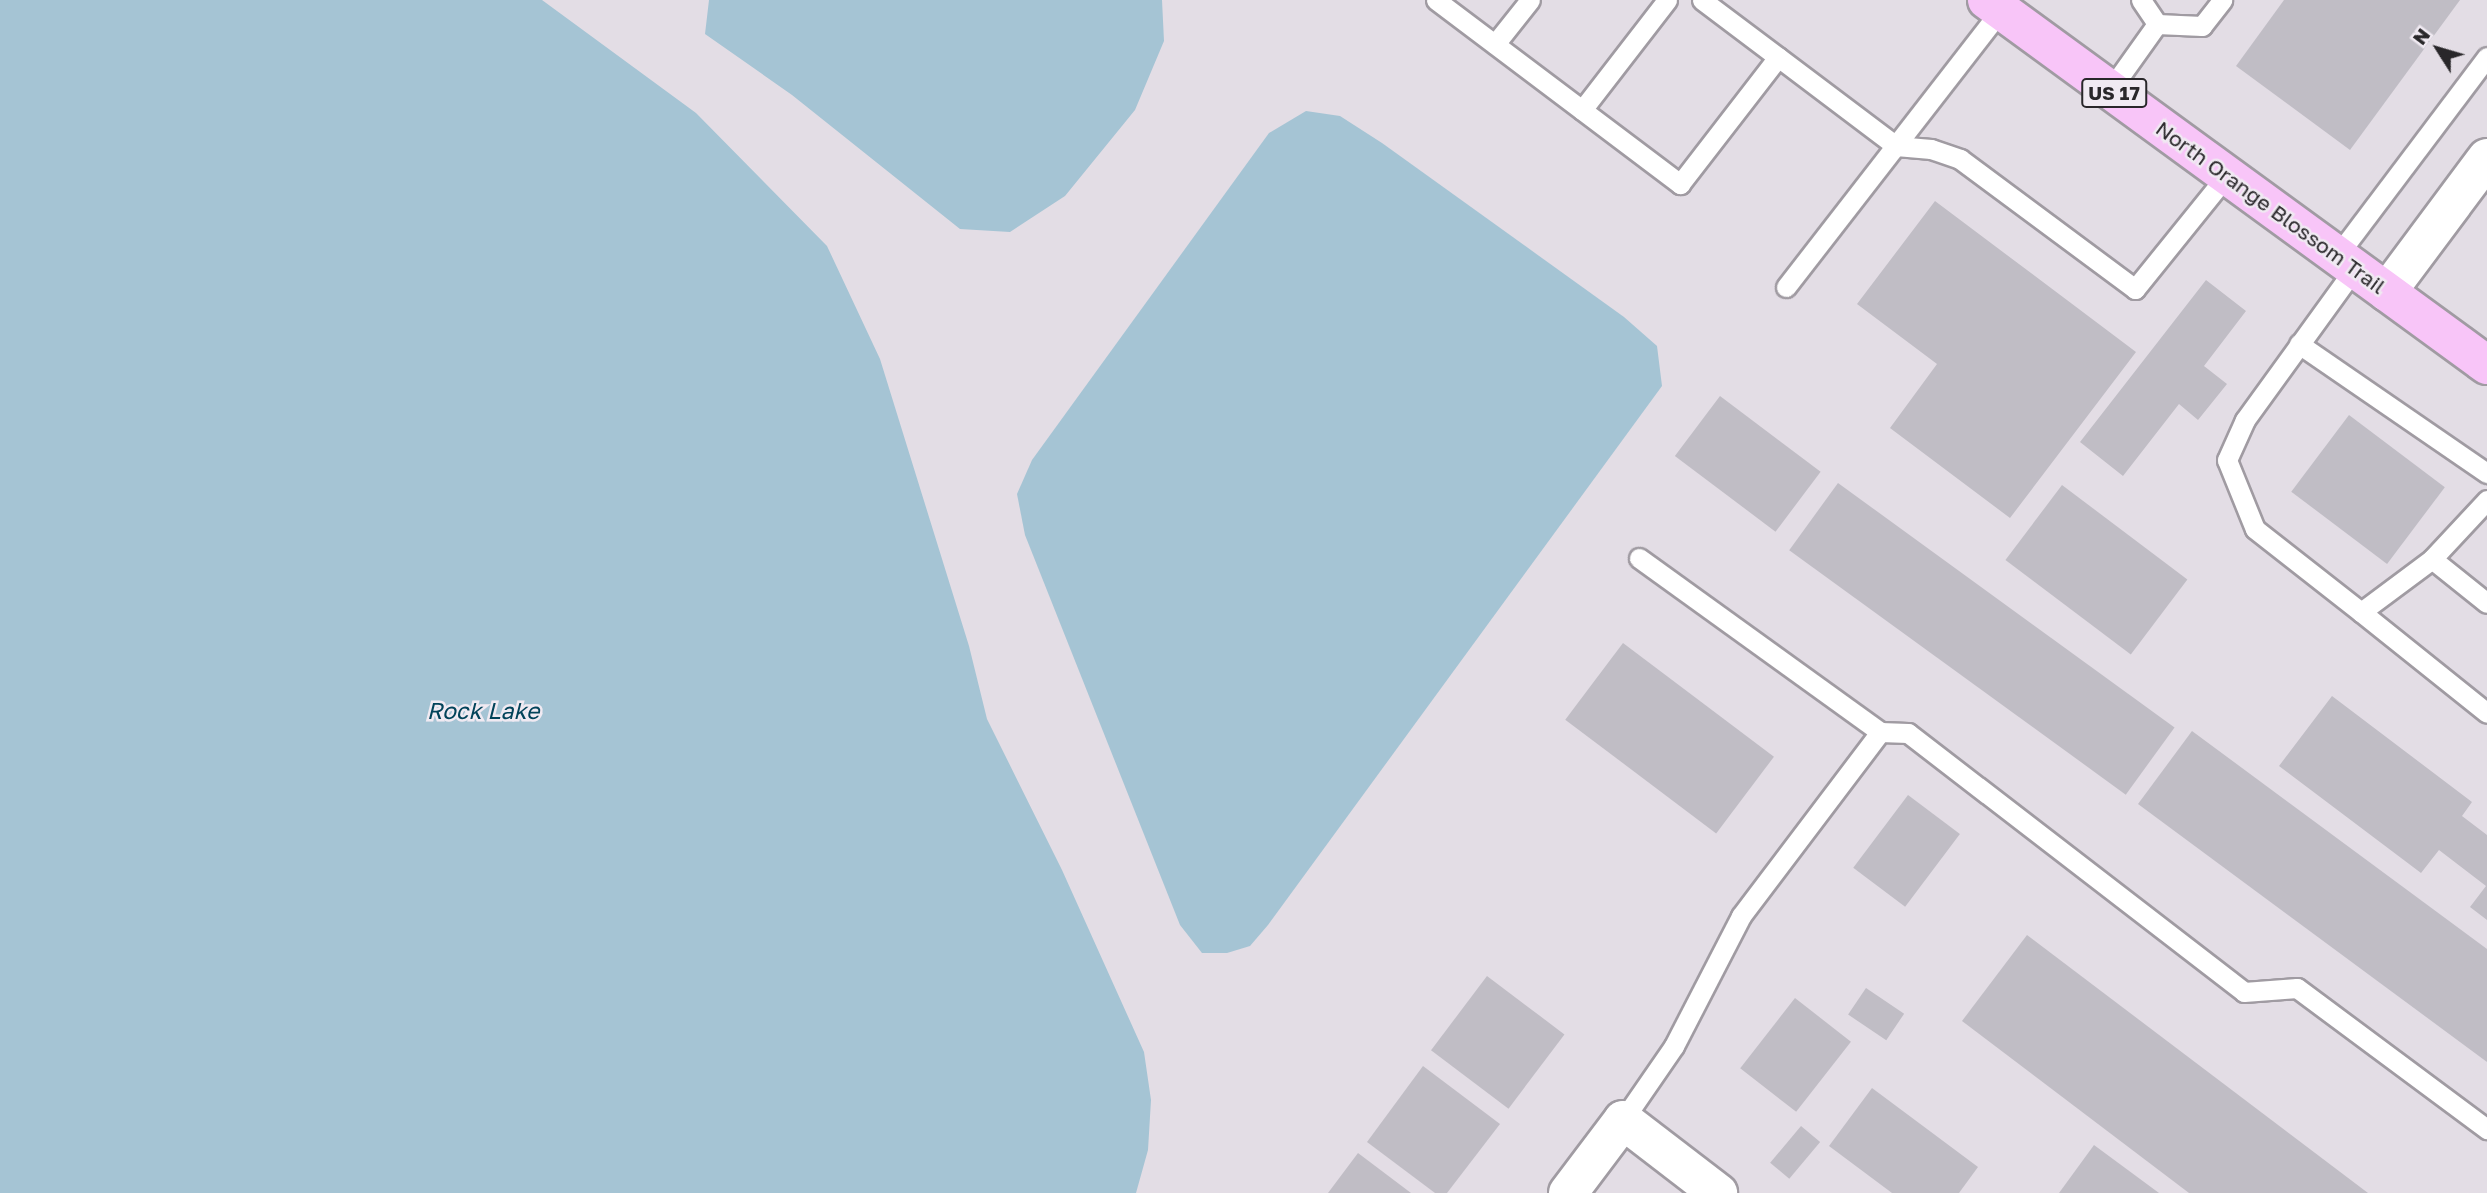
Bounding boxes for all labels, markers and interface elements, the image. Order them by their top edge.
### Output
north arrow [2403,14,2473,84]
text: N [2407,23,2434,49]
road number: US 17 [2081,78,2147,108]
street label: North Orange Blossom Trail [2151,115,2391,299]
water label: Rock Lake [427,696,539,724]

